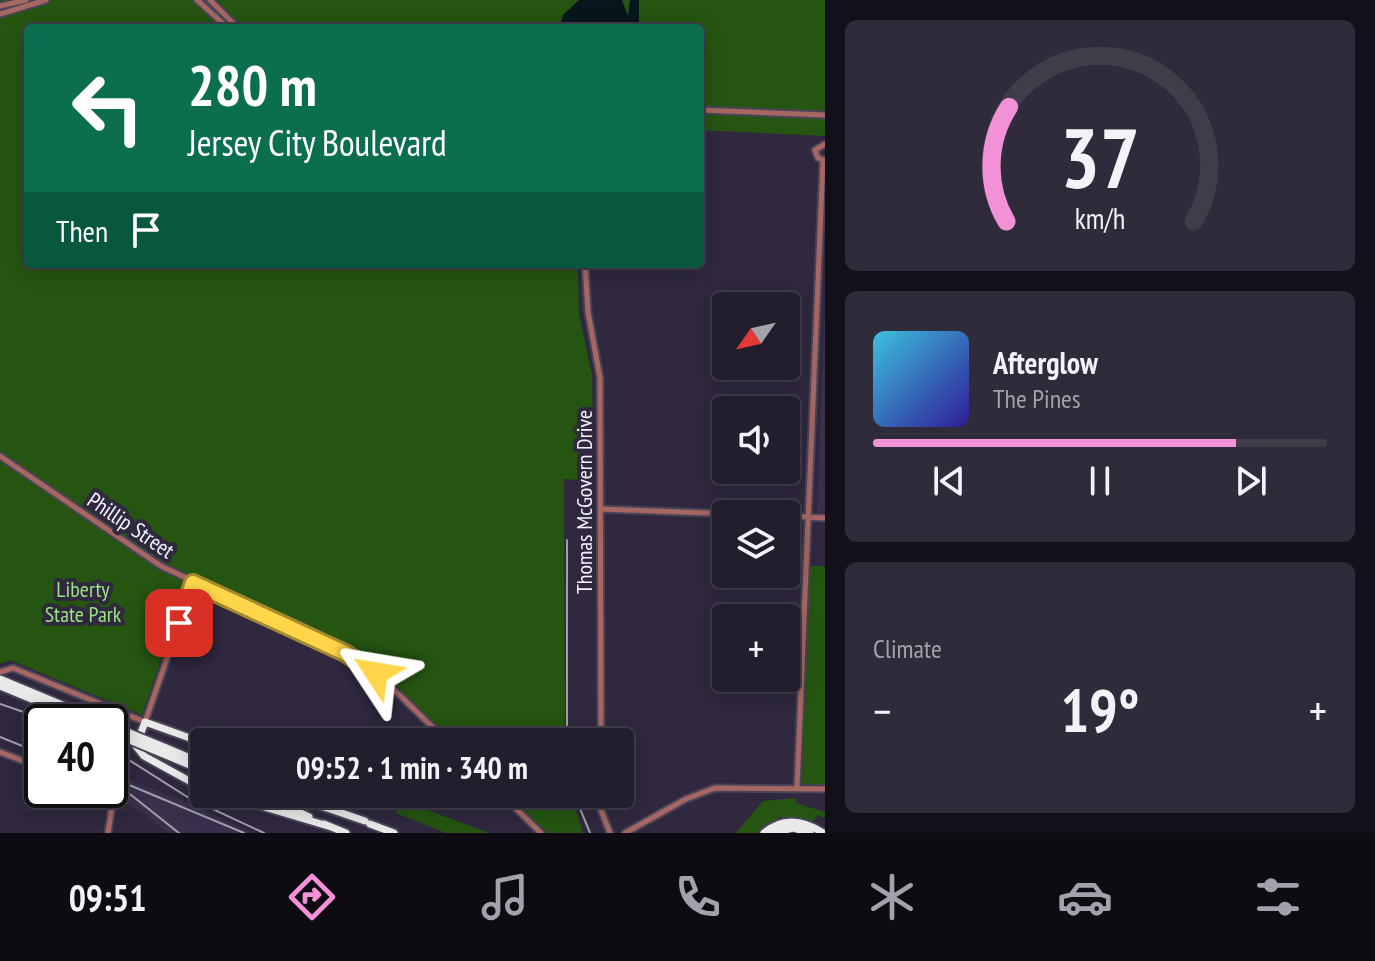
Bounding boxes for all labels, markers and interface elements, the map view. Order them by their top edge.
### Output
text: 280 m [188,49,317,121]
icon: left [56,56,160,160]
text: 37 [1060,102,1140,210]
text: Jersey City Boulevard [188,119,447,166]
text: km/h [1075,200,1125,237]
icon: arrive [124,208,168,252]
text: Then [56,211,108,250]
north arrow [712,292,800,380]
map controls [712,292,800,692]
text: Afterglow [993,343,1098,382]
text: The Pines [993,382,1081,415]
button: sound [712,396,800,484]
street label: Thomas McGovern Drive [570,410,598,594]
icon: previous [927,459,971,503]
icon: pause [1078,459,1122,503]
icon: next [1229,459,1273,503]
street label: Phillip Street [82,486,180,564]
button: layers [712,500,800,588]
park label: Liberty State Park [45,575,122,628]
pin [145,589,213,657]
icon: arrive [157,601,201,645]
button: + [712,604,800,692]
position arrow [334,631,418,715]
text: Climate [873,632,942,665]
text: 19° [1060,671,1140,749]
text: − [873,682,891,739]
text: + [1309,682,1327,739]
speed limit sign: 40 [24,704,128,808]
text: 09:52 · 1 min · 340 m [296,748,528,787]
icon: directions [284,869,340,925]
icon: music [477,869,533,925]
icon: phone [670,869,726,925]
icon: climate [864,869,920,925]
icon: car [1057,869,1113,925]
icon: filters [1250,869,1306,925]
text: 09:51 [69,874,147,921]

